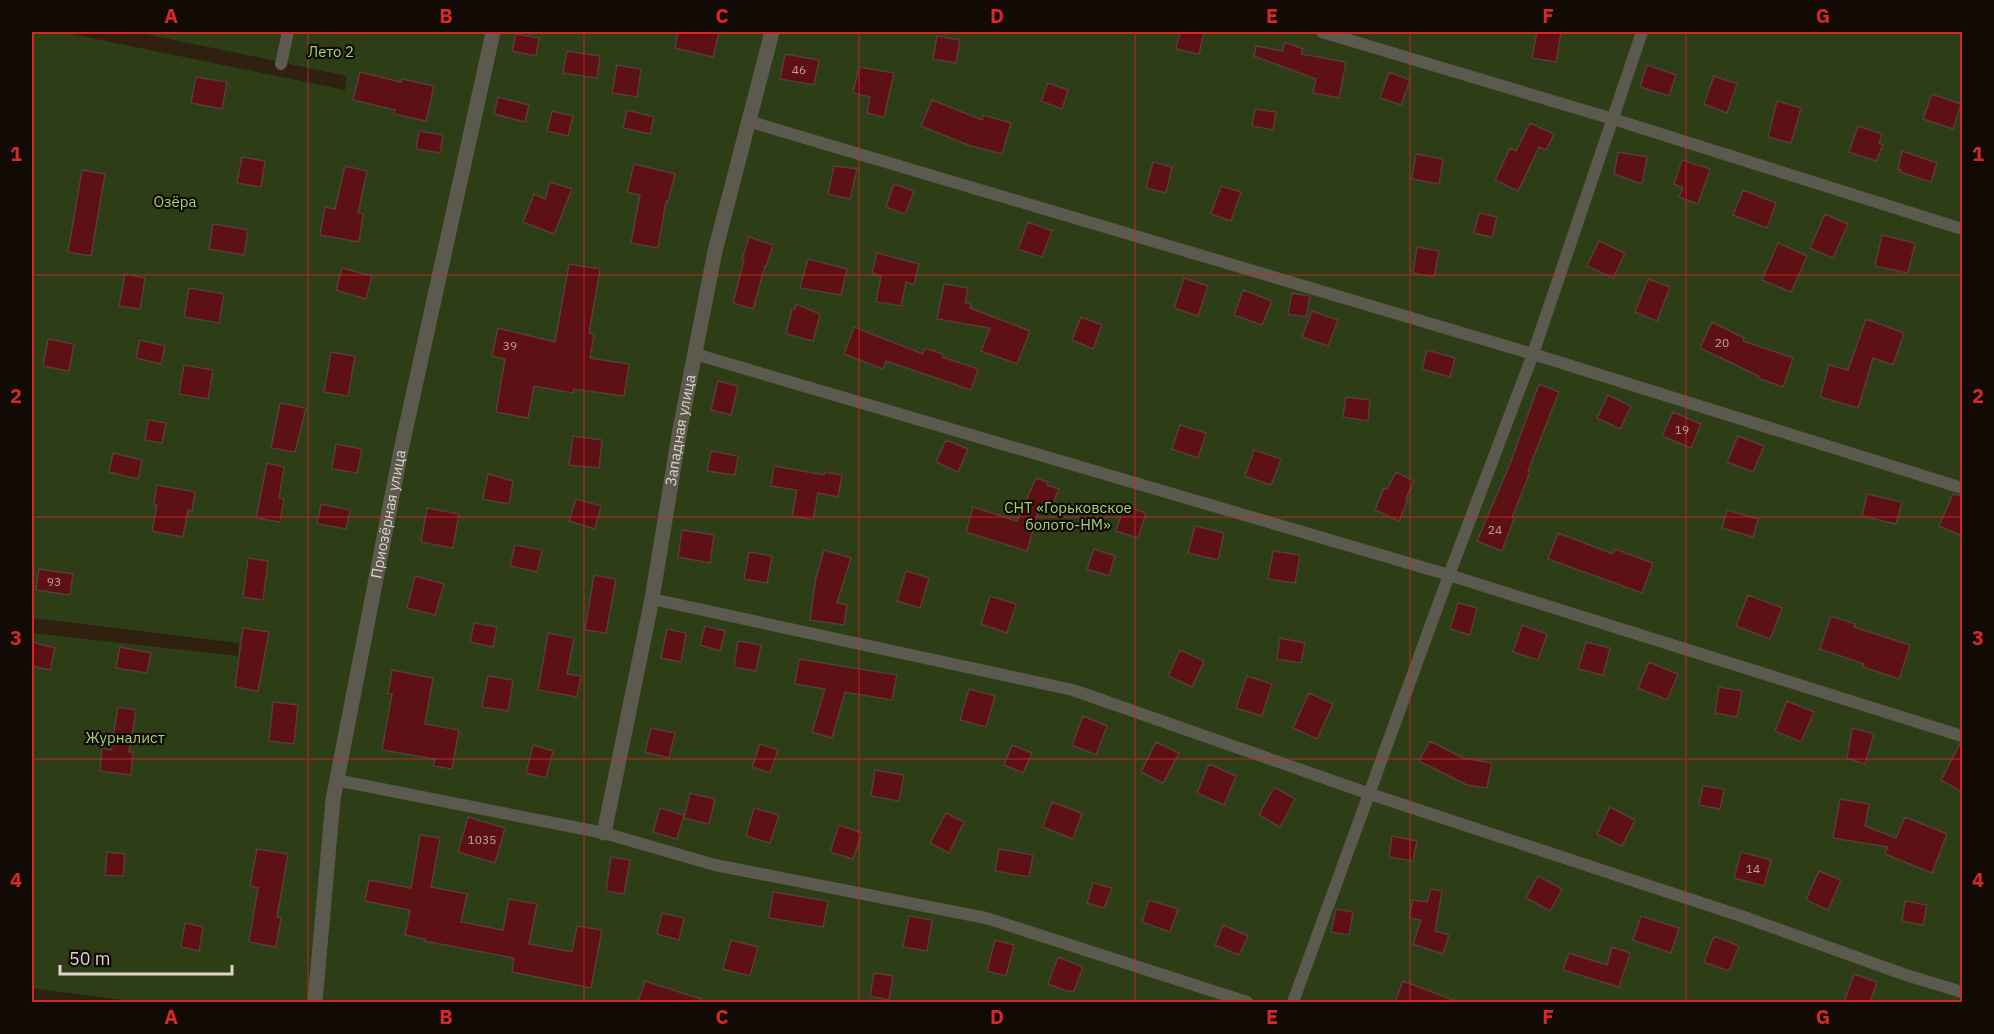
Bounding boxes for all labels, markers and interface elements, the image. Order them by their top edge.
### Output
text: A [164,2,178,29]
text: B [439,2,453,29]
text: C [715,2,729,29]
text: D [990,2,1004,29]
text: E [1266,2,1278,29]
text: F [1542,2,1554,29]
text: G [1816,2,1830,29]
park label: Лето 2 [308,42,354,61]
house number: 46 [792,62,806,77]
text: 1 [10,140,22,167]
text: 1 [1972,140,1984,167]
park label: Озёра [153,192,197,211]
house number: 20 [1715,335,1729,350]
house number: 39 [503,338,517,353]
street label: Западная улица [661,373,699,487]
text: 2 [10,382,22,409]
text: 2 [1972,382,1984,409]
house number: 19 [1675,422,1689,437]
street label: Приозёрная улица [366,448,410,580]
park label: СНТ «Горьковское болото-НМ» [1004,498,1132,534]
house number: 24 [1488,522,1502,537]
house number: 93 [47,574,61,589]
text: 3 [10,624,22,651]
text: 3 [1972,624,1984,651]
park label: Журналист [85,728,165,747]
house number: 1035 [468,832,496,847]
house number: 14 [1746,861,1760,876]
text: 4 [10,866,22,893]
text: 4 [1972,866,1984,893]
scale bar [60,938,232,976]
text: 50 m [69,947,111,970]
text: A [164,1003,178,1030]
text: B [439,1003,453,1030]
text: C [715,1003,729,1030]
text: D [990,1003,1004,1030]
text: E [1266,1003,1278,1030]
text: F [1542,1003,1554,1030]
text: G [1816,1003,1830,1030]

